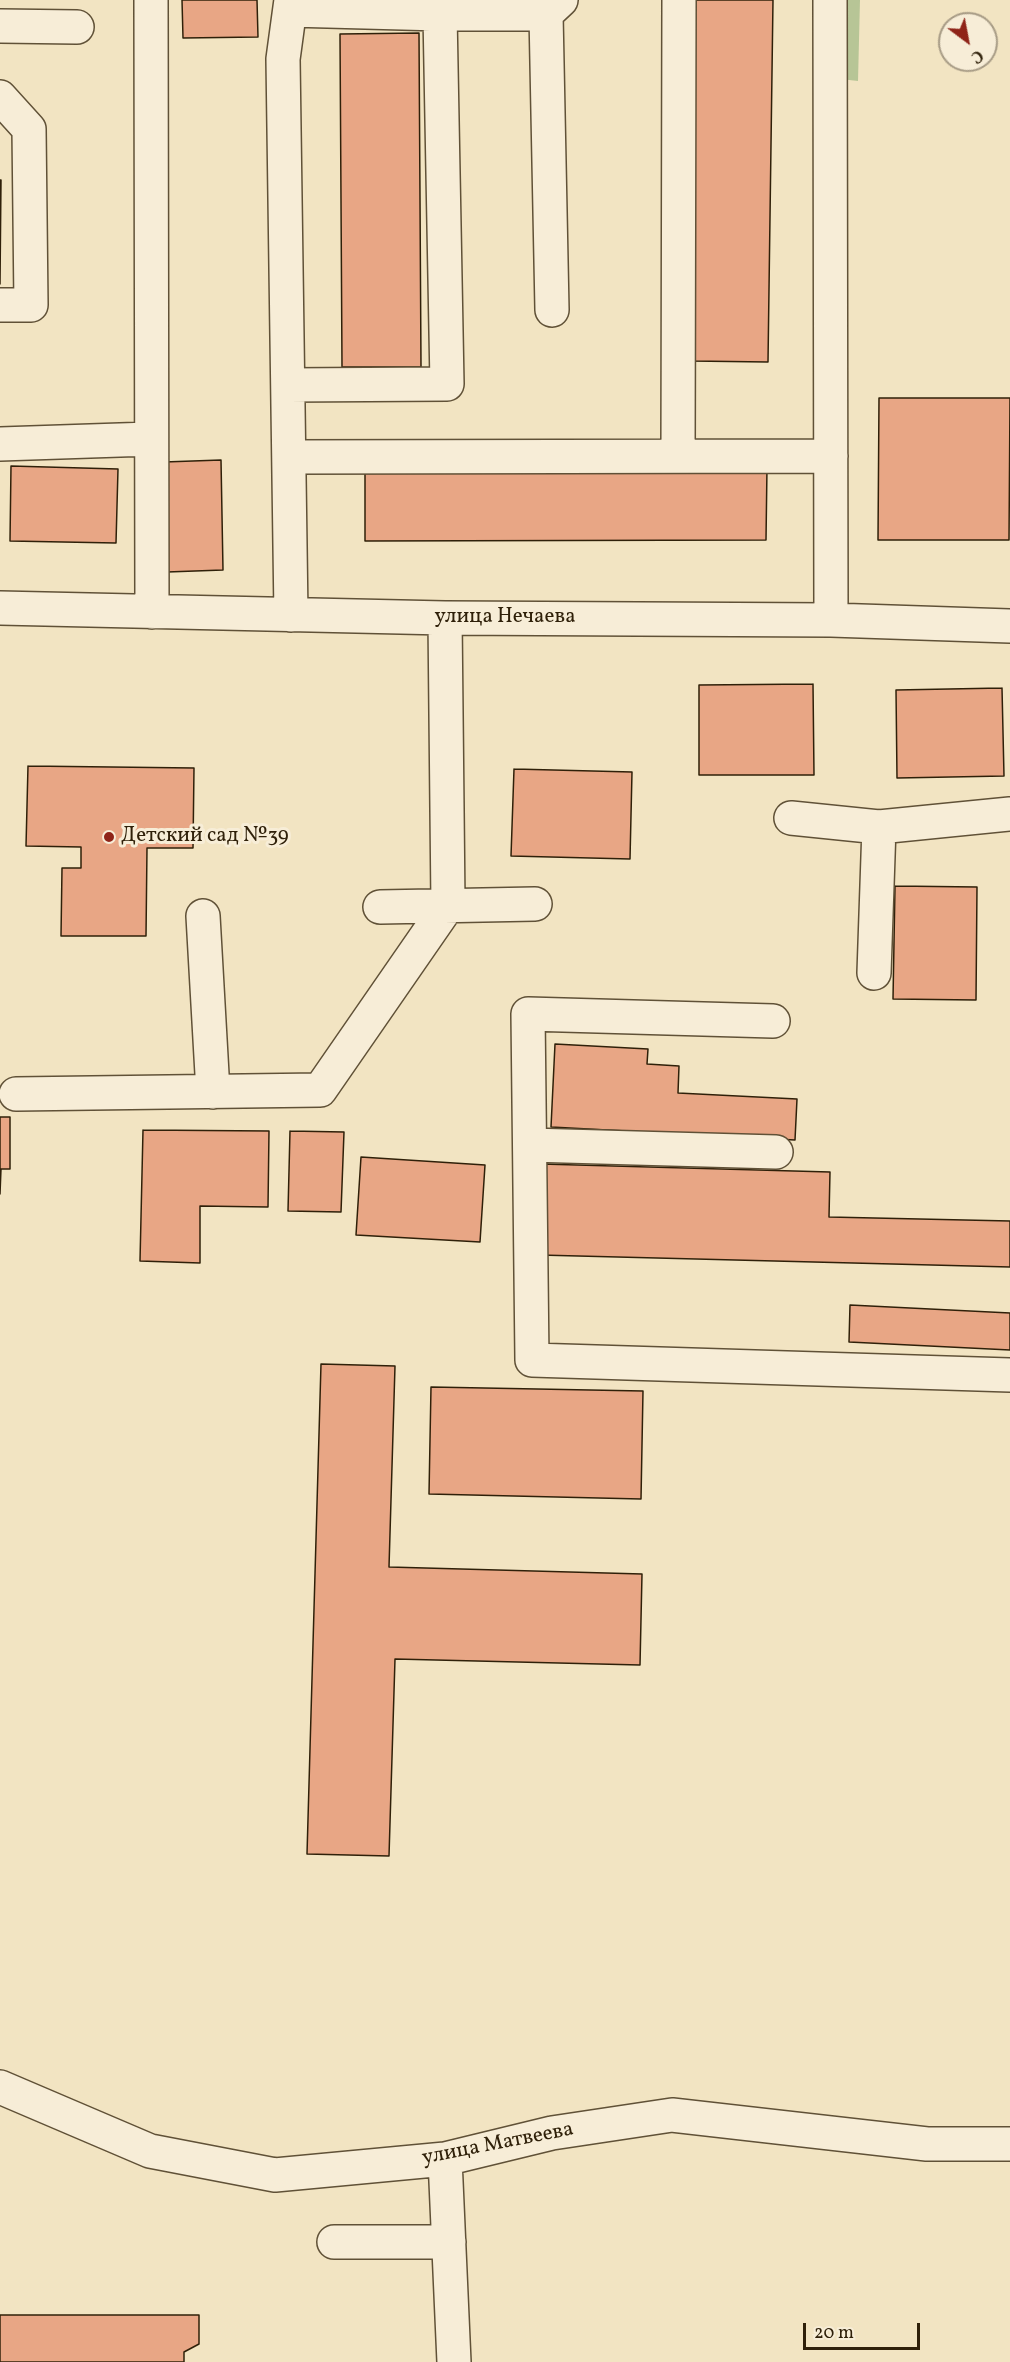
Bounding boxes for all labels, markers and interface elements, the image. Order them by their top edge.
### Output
north arrow [938,12,998,72]
text: С [966,44,987,68]
street label: улица Нечаева [434,605,576,631]
place label: Детский сад №39 [121,824,289,850]
marker: Детский сад №39 [102,830,116,844]
street label: улица Матвеева [420,2118,576,2172]
scale bar [806,2311,923,2349]
text: 20 m [814,2321,854,2346]

